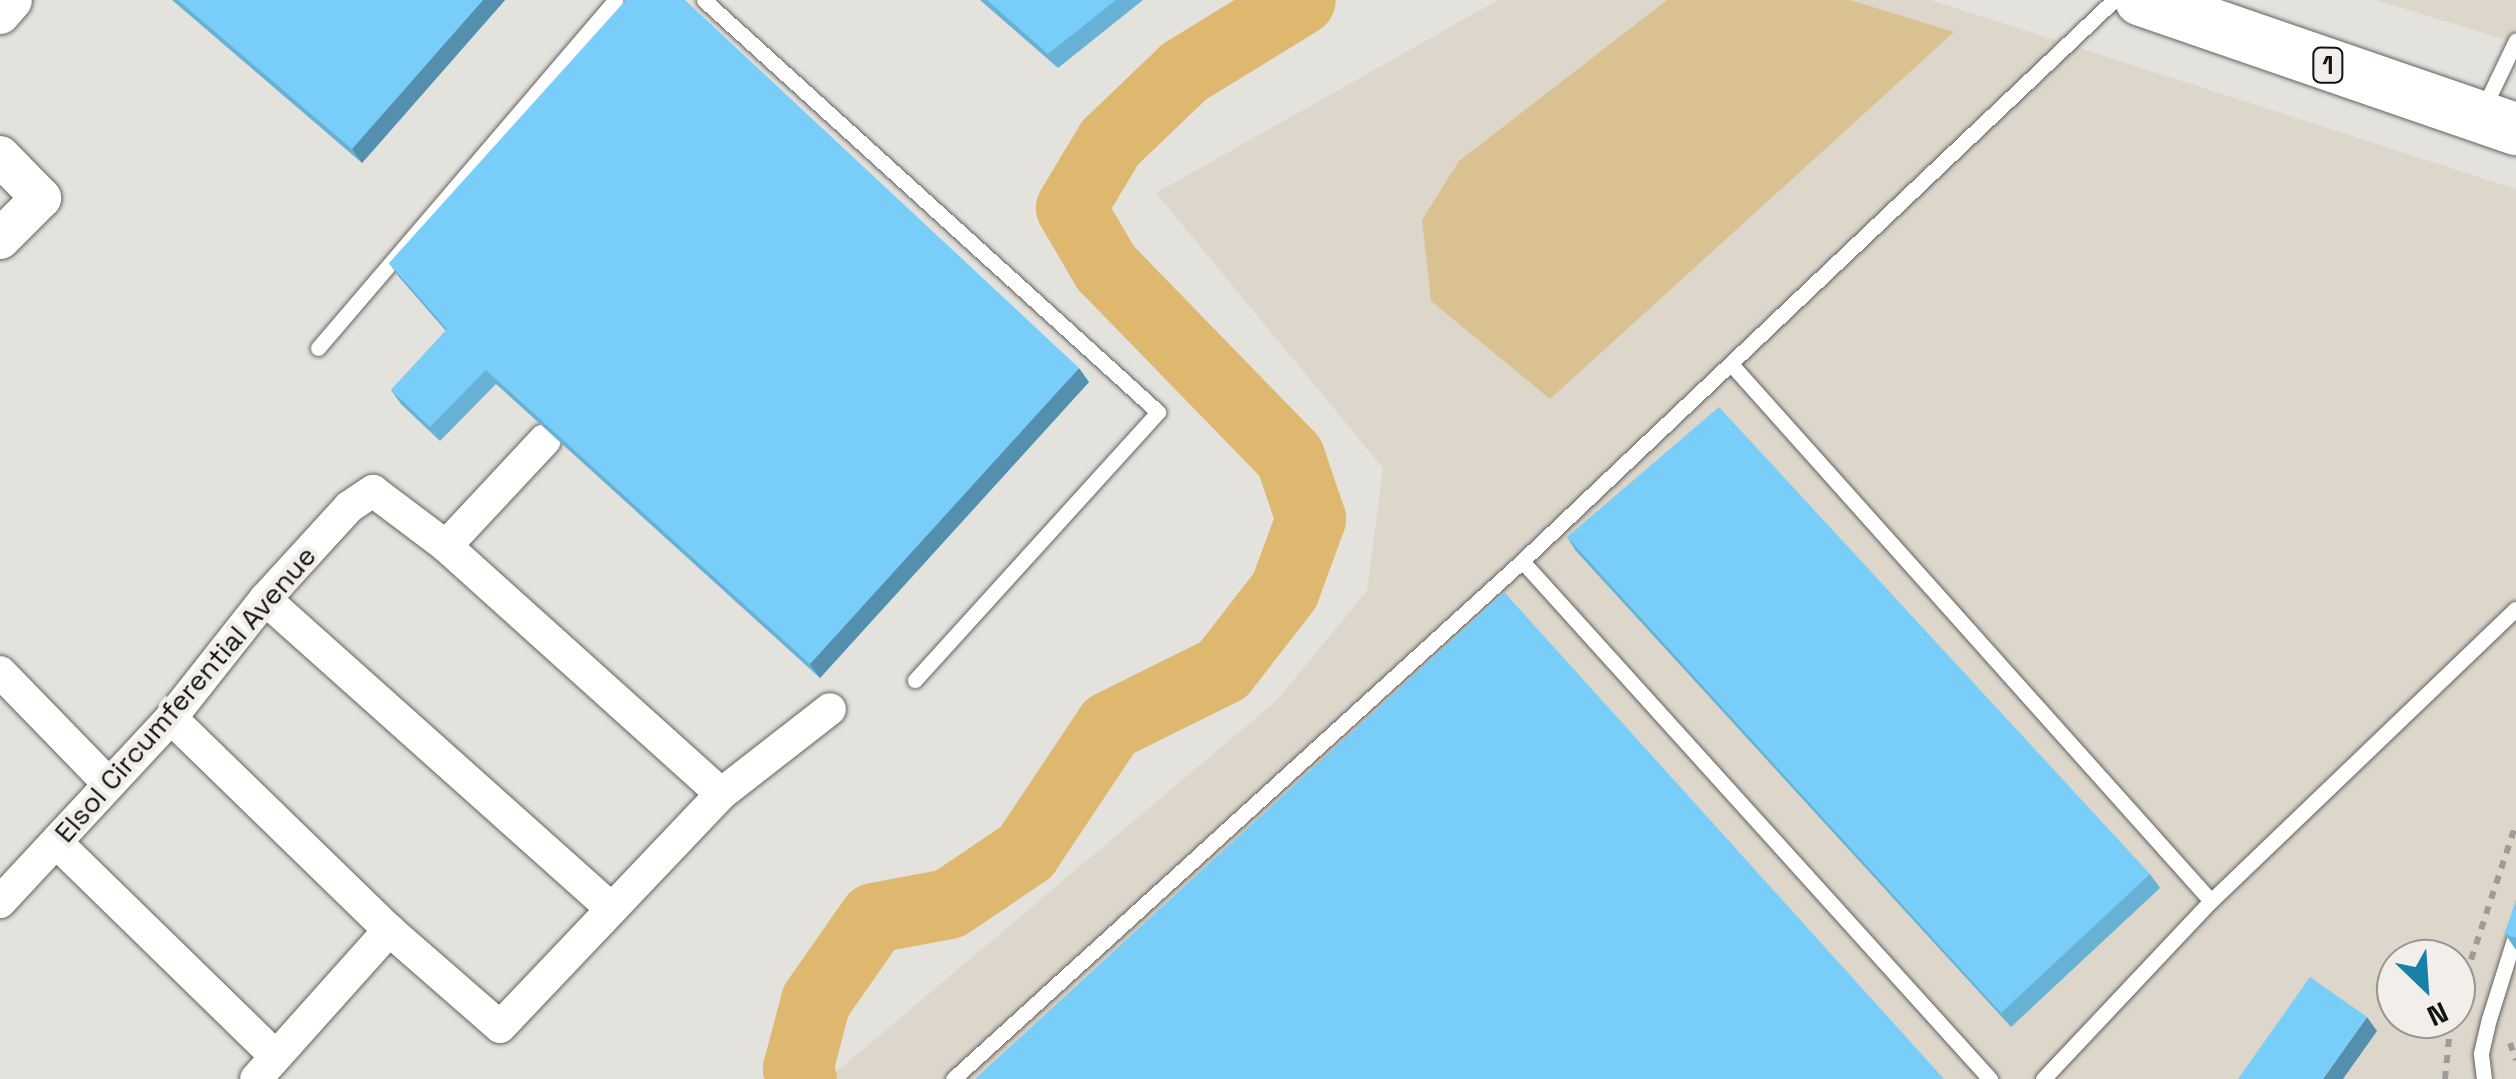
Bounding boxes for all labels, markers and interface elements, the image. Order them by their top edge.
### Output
road number: 1 [2310,45,2346,85]
street label: Elsol Circumferential Avenue [47,539,323,849]
north arrow [2376,939,2476,1039]
text: N [2422,994,2454,1035]

